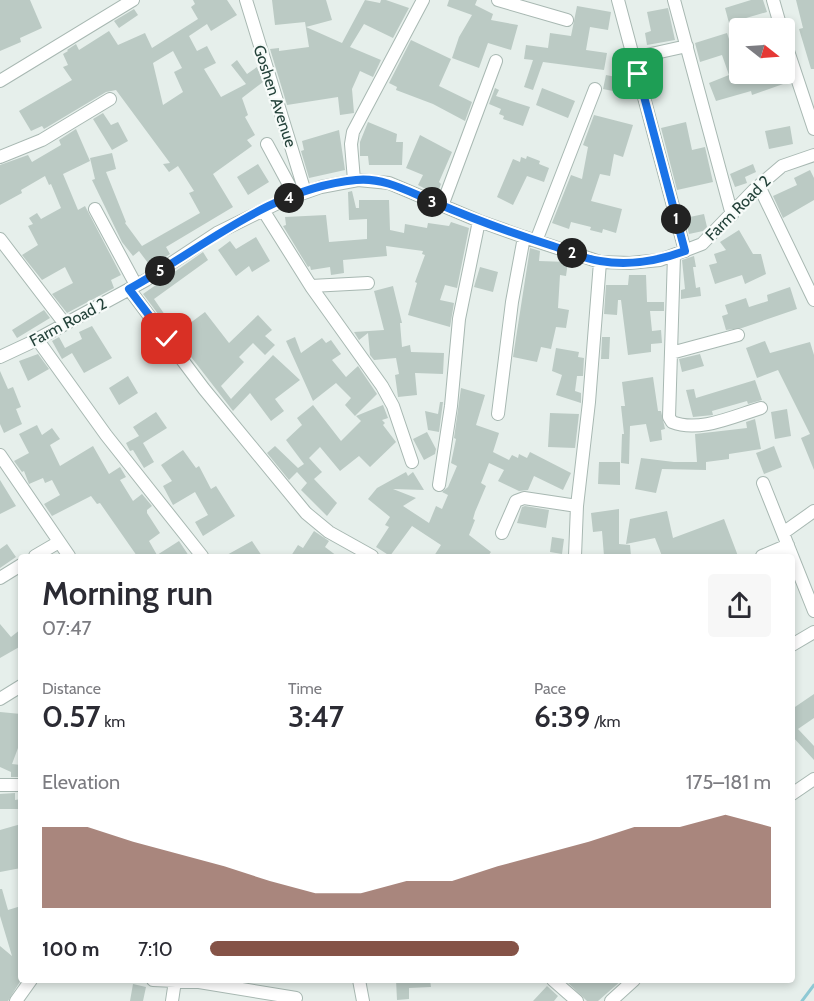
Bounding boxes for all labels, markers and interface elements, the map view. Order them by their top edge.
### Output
north arrow [729,18,795,84]
map controls [729,18,795,84]
street label: Goshen Avenue [250,43,300,149]
pin [612,48,663,99]
icon: arrive [621,57,654,90]
street label: Farm Road 2 [701,171,775,245]
pin: 4 [274,183,304,213]
pin: 3 [417,187,447,217]
text: 4 [284,188,294,207]
text: 3 [428,192,436,211]
pin: 1 [661,204,691,234]
text: 1 [673,209,679,228]
pin: 2 [557,238,587,268]
text: 2 [568,243,576,262]
pin: 5 [145,256,175,286]
text: 5 [156,261,164,280]
street label: Farm Road 2 [26,294,110,350]
pin [141,313,192,364]
icon: check [150,322,183,355]
text: Morning run [42,573,213,613]
button: share [708,574,771,637]
text: 07:47 [42,616,92,640]
text: Distance [42,679,101,698]
text: Time [288,679,322,698]
text: Pace [534,679,566,698]
text: 0.57 [42,698,101,735]
text: 3:47 [288,698,344,735]
text: 6:39 [534,698,591,735]
text: km [101,712,125,731]
text: /km [591,712,621,731]
text: Elevation [42,770,120,794]
text: 175–181 m [686,770,771,794]
text: 100 m [42,937,100,961]
text: 7:10 [138,937,173,961]

